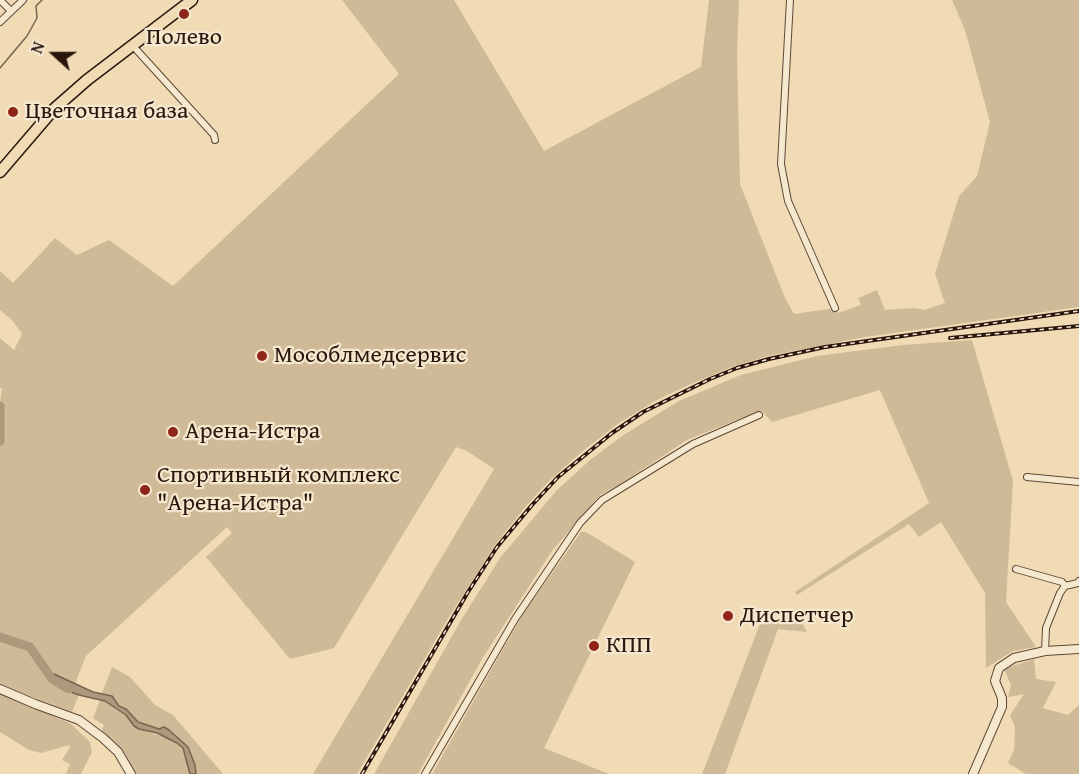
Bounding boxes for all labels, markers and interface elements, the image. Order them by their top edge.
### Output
marker: Полево [177,7,191,21]
north arrow [24,24,84,84]
place label: Полево [146,24,222,52]
text: N [24,38,50,57]
place label: Цветочная база [25,98,188,126]
marker: Цветочная база [6,105,20,119]
place label: Мособлмедсервис [274,342,466,370]
marker: Мособлмедсервис [255,349,269,363]
place label: Арена-Истра [185,418,320,446]
marker: Арена-Истра [166,425,180,439]
place label: Спортивный комплекс "Арена-Истра" [157,462,400,518]
marker: Спортивный комплекс "Арена-Истра" [138,483,152,497]
place label: Диспетчер [740,602,854,630]
marker: Диспетчер [721,609,735,623]
place label: КПП [606,632,652,660]
marker: КПП [587,639,601,653]

